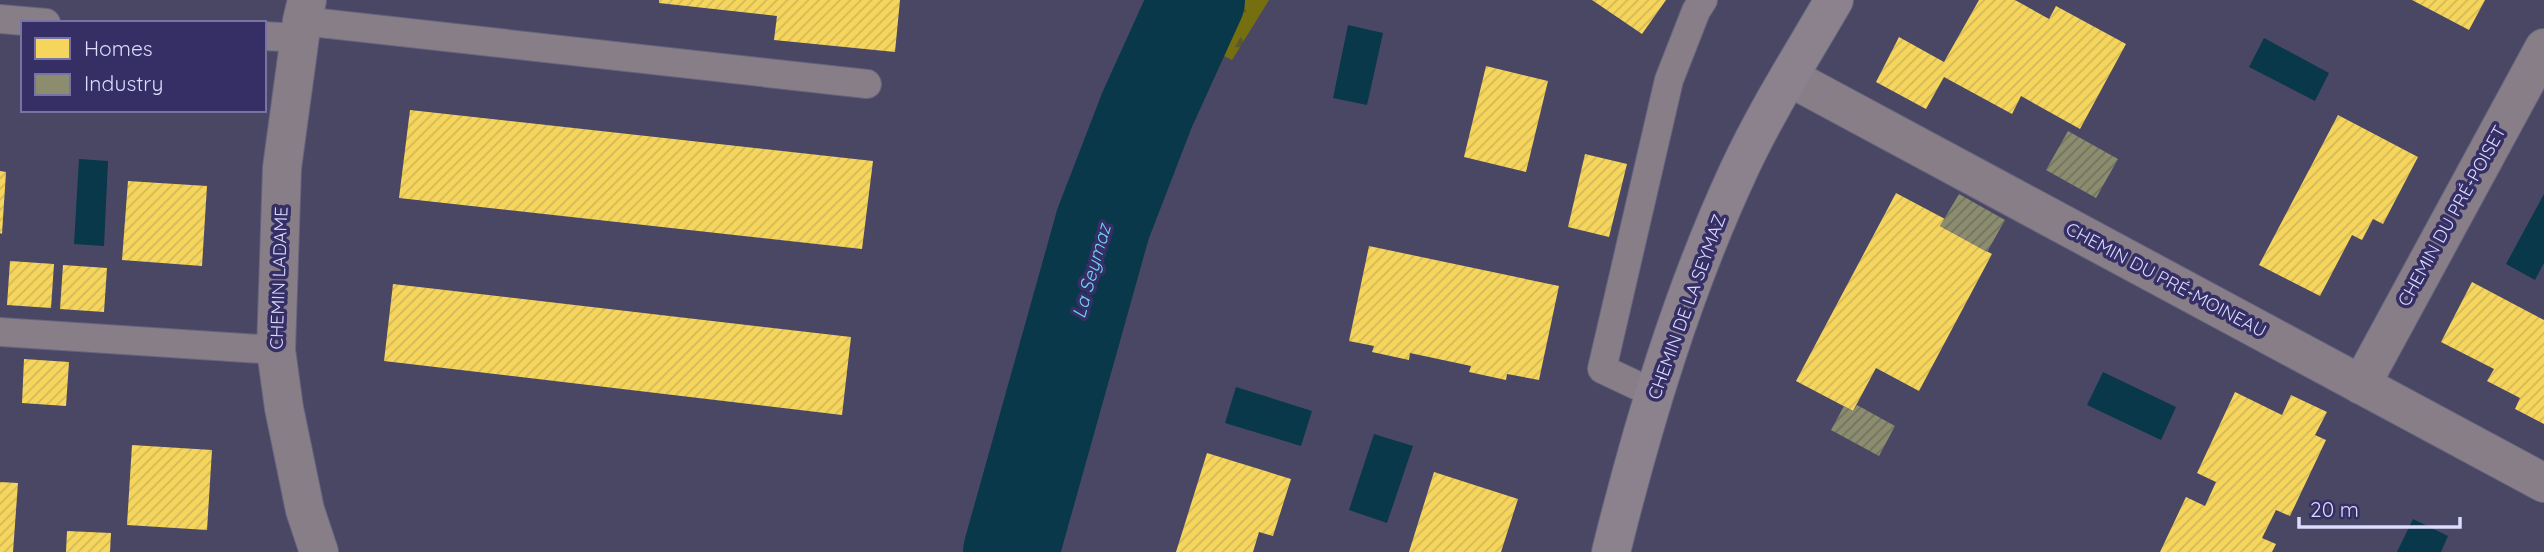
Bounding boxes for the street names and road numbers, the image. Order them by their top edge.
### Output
street label: CHEMIN DU PRÉ-POISET [2392,121,2511,310]
street label: CHEMIN LADAME [265,206,292,350]
street label: CHEMIN DE LA SEYMAZ [1642,211,1731,402]
street label: CHEMIN DU PRÉ-MOINEAU [2062,217,2270,342]

